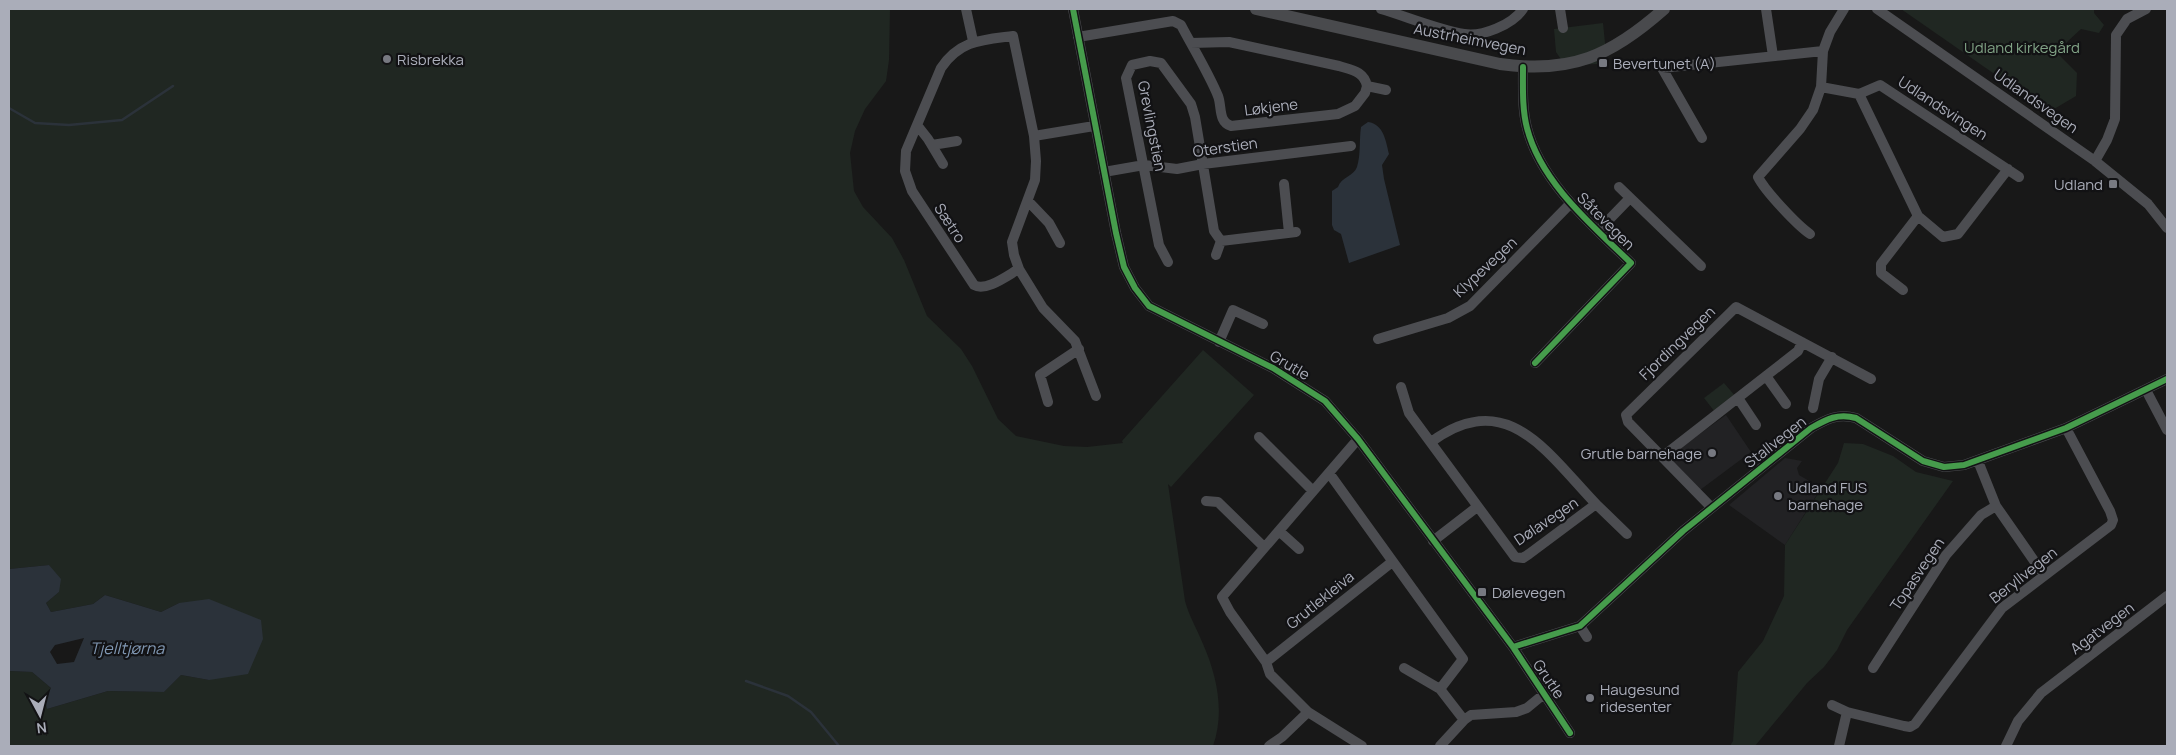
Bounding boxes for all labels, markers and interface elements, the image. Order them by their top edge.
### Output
street label: Austrheimvegen [1412,18,1528,60]
park label: Udland kirkegård [1964,37,2080,58]
place label: Risbrekka [397,49,464,70]
marker: Risbrekka [381,53,393,65]
place label: Bevertunet (A) [1613,53,1716,74]
marker: Bevertunet (A) [1597,57,1609,69]
street label: Udlandsvegen [1989,64,2083,138]
street label: Udlandsvingen [1894,71,1992,145]
street label: Grevlingstien [1133,79,1171,173]
street label: Løkjene [1243,93,1299,121]
street label: Oterstien [1191,132,1259,162]
place label: Udland [2054,174,2103,195]
marker: Udland [2107,178,2119,190]
street label: Såtevegen [1572,187,1640,255]
street label: Sætro [929,199,971,247]
street label: Klypevegen [1449,232,1522,302]
street label: Fjordingvegen [1634,301,1720,385]
street label: Grutle [1266,345,1314,385]
street label: Stallvegen [1740,411,1810,473]
place label: Grutle barnehage [1581,443,1702,464]
marker: Grutle barnehage [1706,447,1718,459]
place label: Udland FUS barnehage [1788,477,1867,515]
marker: Udland FUS barnehage [1772,490,1784,502]
street label: Dølavegen [1510,492,1582,550]
street label: Topasvegen [1885,533,1949,615]
street label: Beryllvegen [1985,542,2061,608]
street label: Grutlekleiva [1282,566,1358,634]
place label: Dølevegen [1492,582,1565,603]
marker: Dølevegen [1476,586,1488,598]
street label: Agatvegen [2066,597,2138,659]
water label: Tjelltjørna [90,637,165,659]
street label: Grutle [1528,655,1570,703]
place label: Haugesund ridesenter [1600,679,1680,717]
north arrow [15,690,65,740]
marker: Haugesund ridesenter [1584,692,1596,704]
text: N [35,718,48,738]

